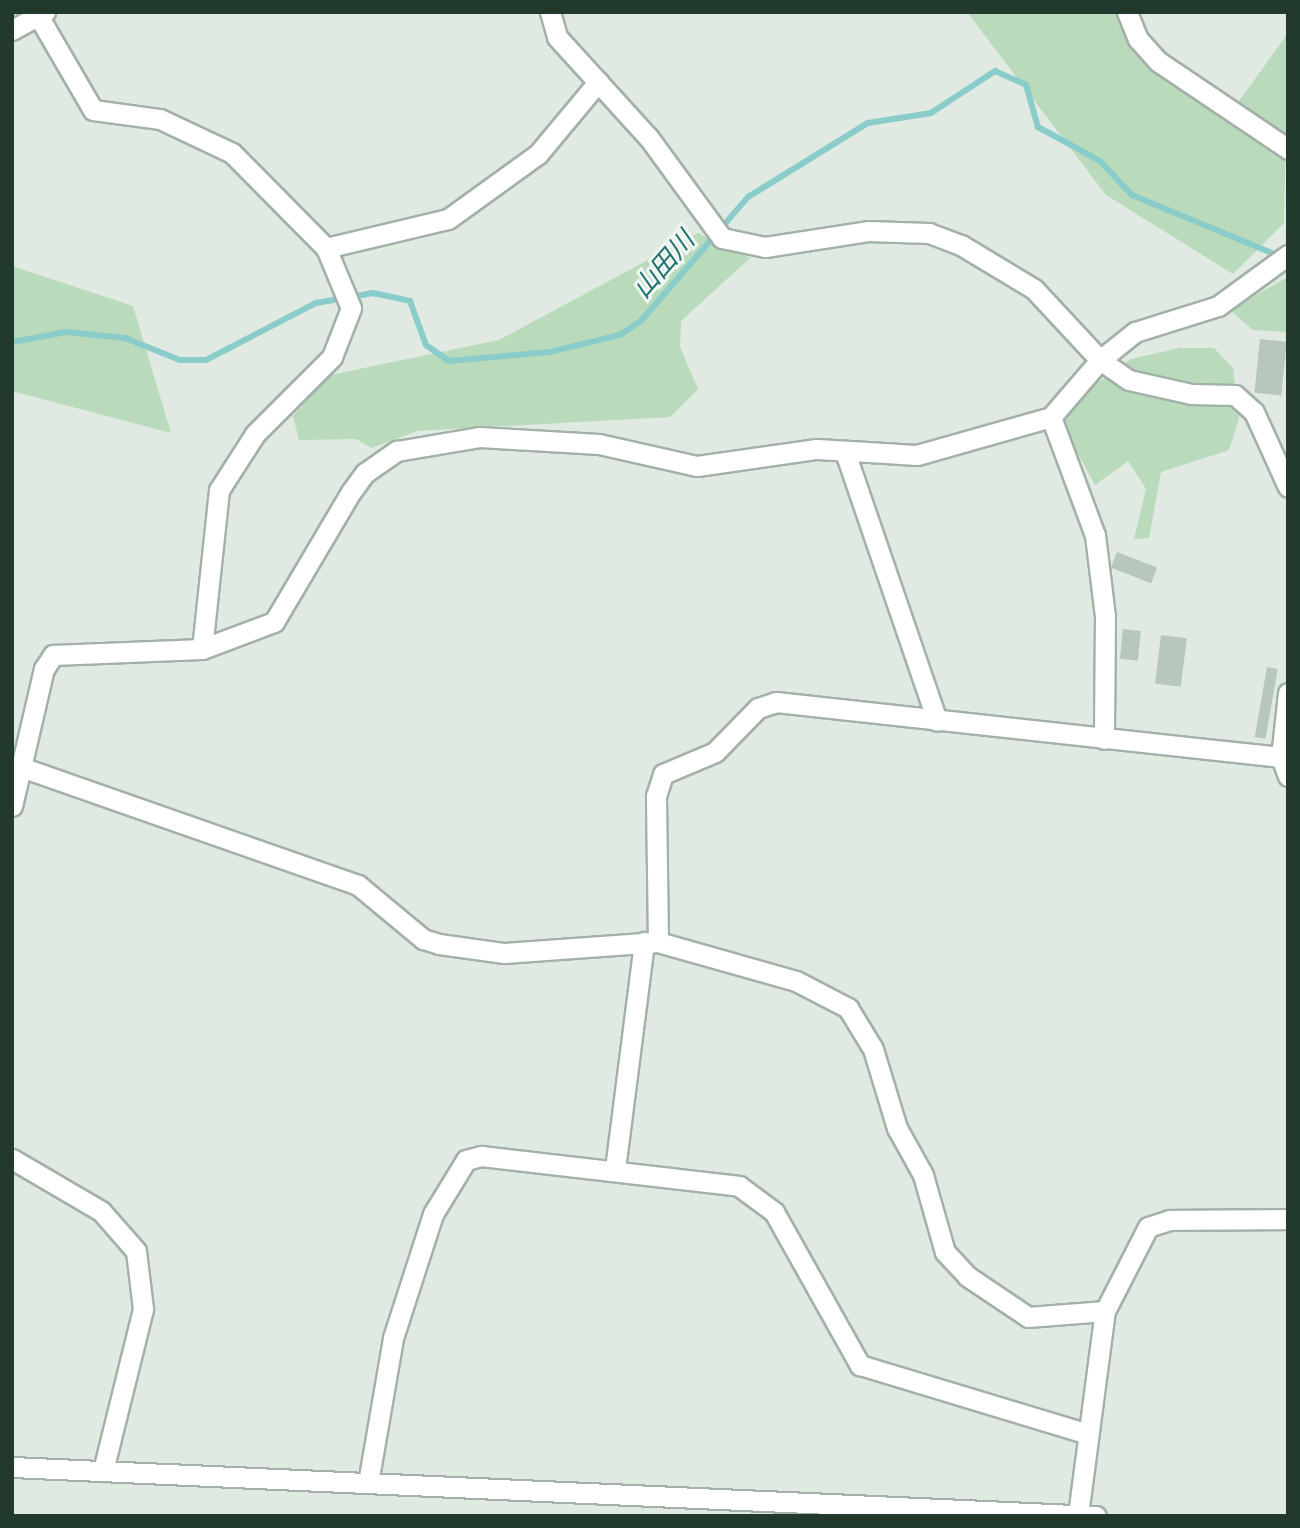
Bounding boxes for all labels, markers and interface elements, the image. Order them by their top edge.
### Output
water label: 山田川 [627,225,701,305]

